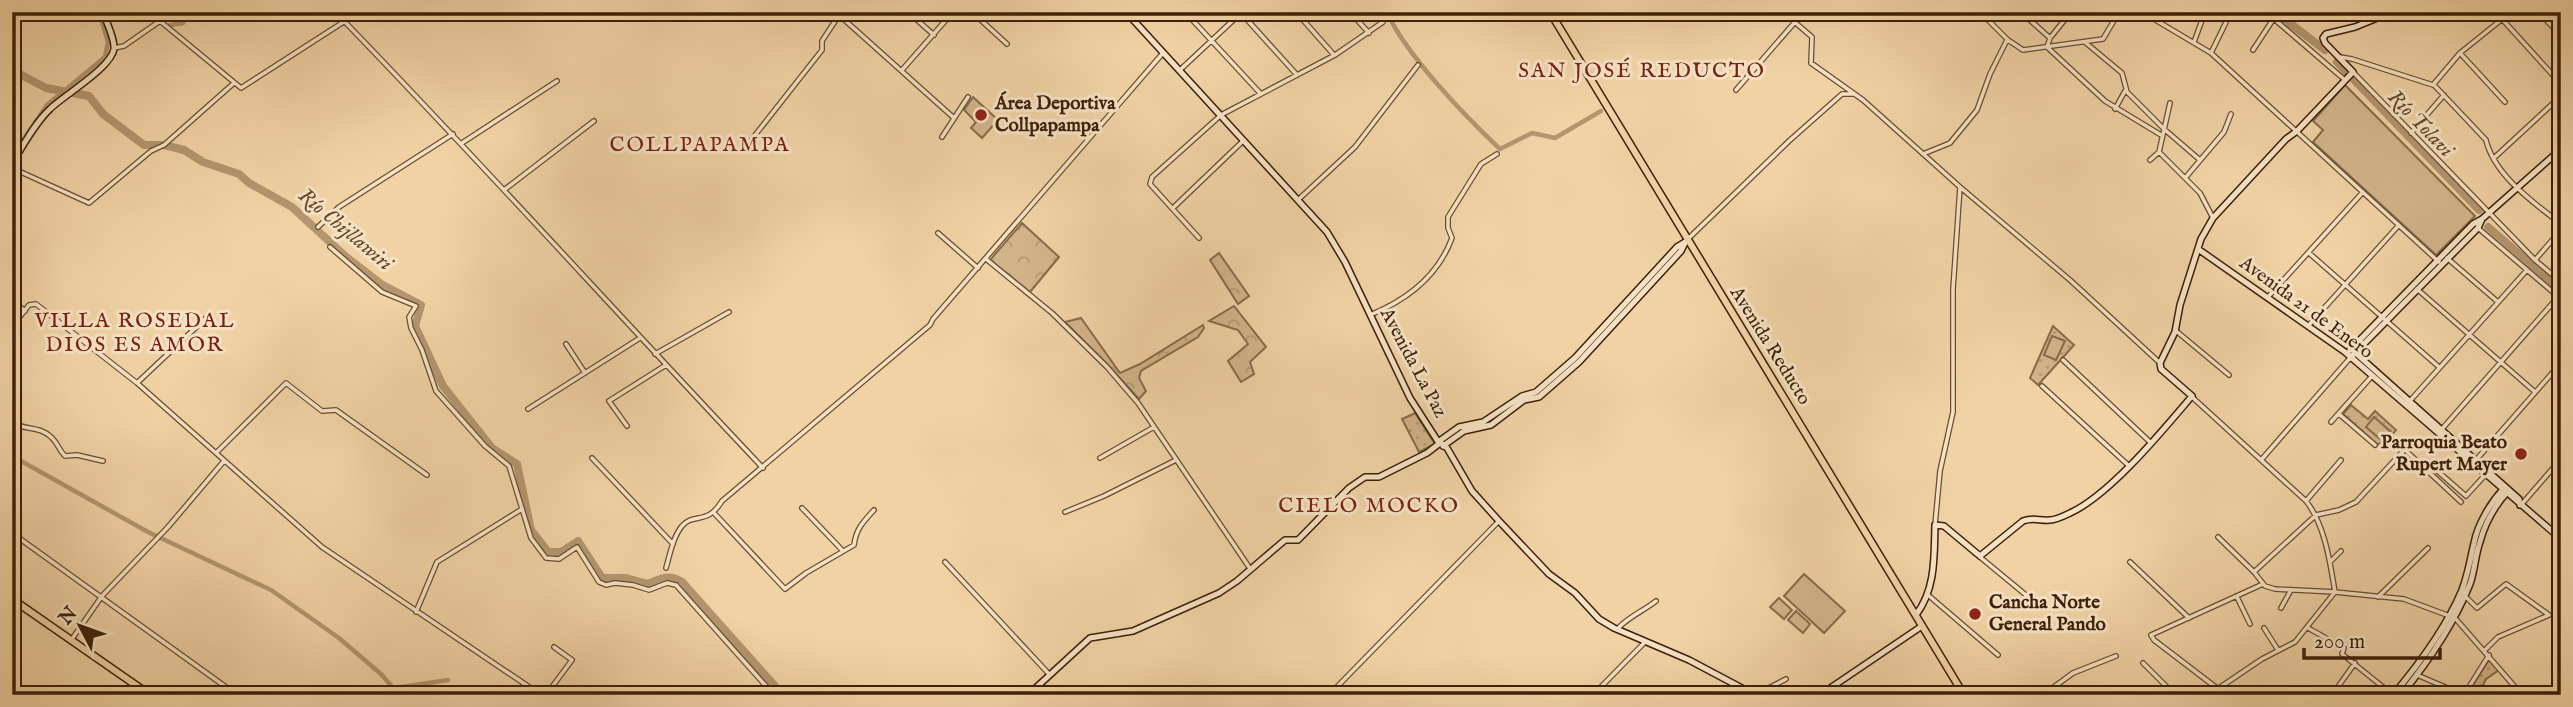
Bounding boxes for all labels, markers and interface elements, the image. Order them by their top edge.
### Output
district label: SAN JOSÉ REDUCTO [1518,57,1766,85]
water label: Río Tolavi [2381,84,2460,165]
place label: Área Deportiva Collpapampa [994,91,1116,138]
marker: Área Deportiva Collpapampa [973,107,989,123]
district label: COLLPAPAMPA [609,132,791,159]
water label: Río Chijllawiri [292,183,399,279]
street label: Avenida 21 de Enero [2234,251,2378,365]
street label: Avenida Reducto [1724,282,1816,410]
street label: Avenida La Paz [1374,303,1452,422]
district label: VILLA ROSEDAL DIOS ES AMOR [33,308,236,359]
place label: Parroquia Beato Rupert Mayer [2381,431,2508,477]
marker: Parroquia Beato Rupert Mayer [2513,446,2529,462]
district label: CIELO MOCKO [1278,493,1460,520]
place label: Cancha Norte General Pando [1989,591,2106,637]
north arrow [46,592,116,662]
text: N [54,602,83,631]
marker: Cancha Norte General Pando [1967,606,1983,622]
scale bar [2304,616,2440,660]
text: 200 m [2314,629,2365,656]

